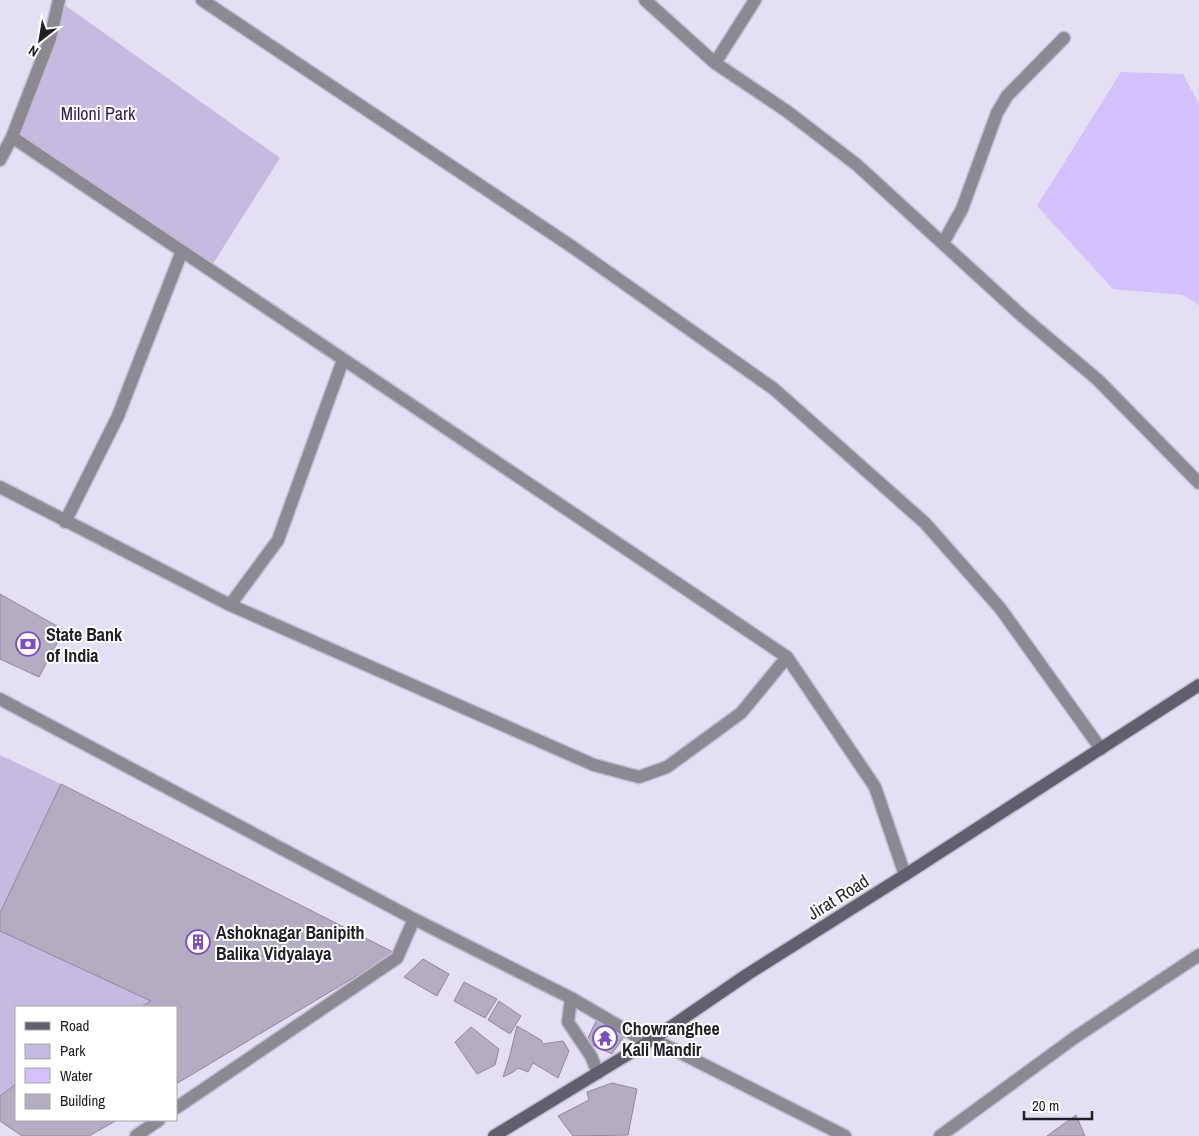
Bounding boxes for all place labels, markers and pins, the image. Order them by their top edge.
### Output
place label: State Bank of India [46,622,123,668]
bank icon: State Bank of India [15,631,41,657]
place label: Ashoknagar Banipith Balika Vidyalaya [216,920,364,966]
building icon: Ashoknagar Banipith Balika Vidyalaya [185,929,211,955]
place label: Chowranghee Kali Mandir [622,1016,720,1062]
temple icon: Chowranghee Kali Mandir [592,1025,618,1051]

